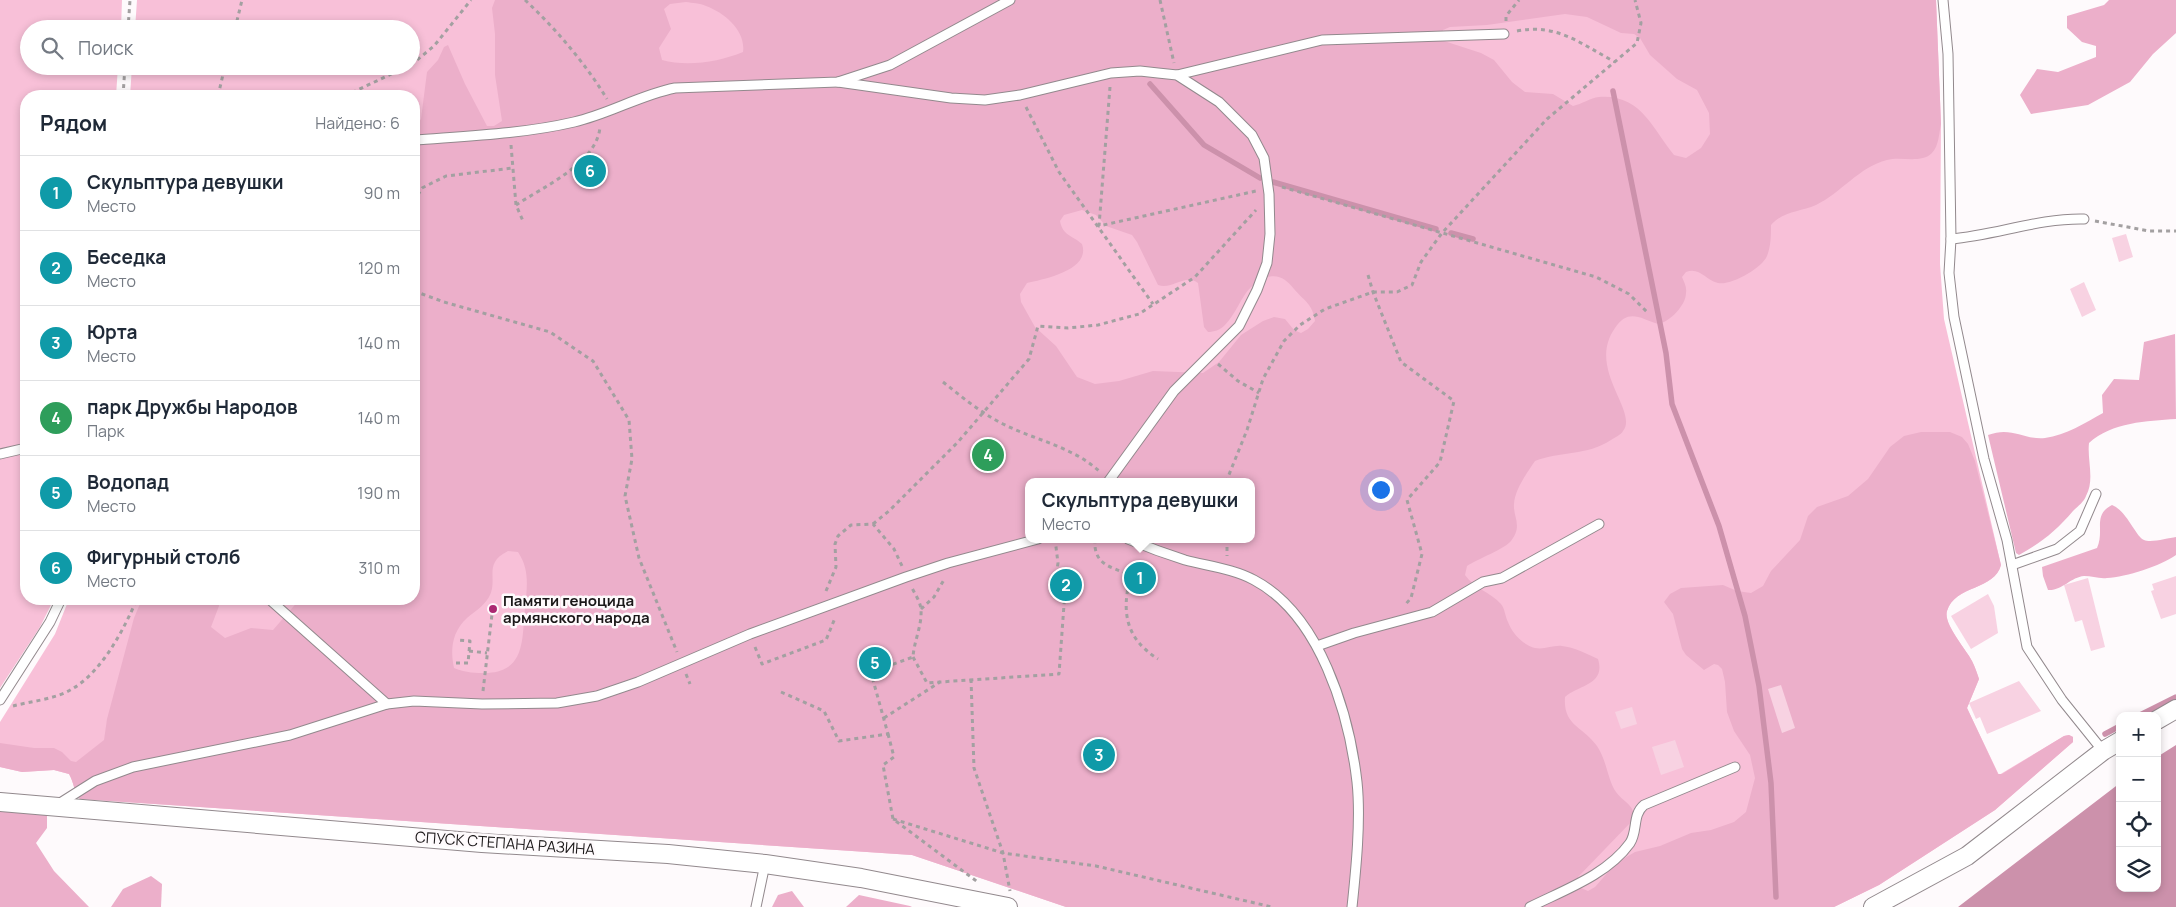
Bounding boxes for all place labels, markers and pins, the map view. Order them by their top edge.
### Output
pin: 6 [574,152,606,190]
pin: 4 [972,436,1004,474]
pin: 1 [1124,559,1156,597]
pin: 2 [1050,566,1082,604]
place label: Памяти геноцида армянского народа [503,590,650,628]
marker: Памяти геноцида армянского народа [487,603,499,615]
pin: 5 [859,644,891,682]
pin: 3 [1083,736,1115,774]

